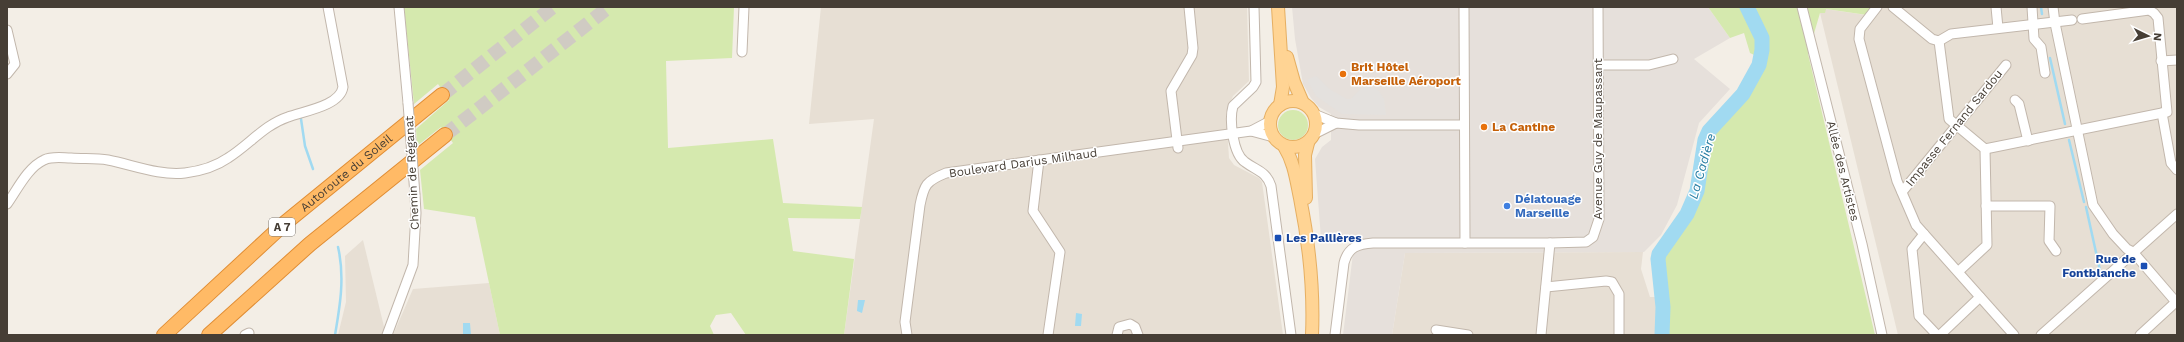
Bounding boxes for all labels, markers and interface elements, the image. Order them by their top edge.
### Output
north arrow [2128,16,2168,56]
text: N [2151,32,2164,41]
street label: Avenue Guy de Maupassant [1591,58,1605,220]
place label: Brit Hôtel Marseille Aéroport [1351,60,1462,88]
street label: Impasse Fernand Sardou [1903,67,2005,189]
marker: Brit Hôtel Marseille Aéroport [1338,69,1348,79]
street label: Chemin de Réganat [402,116,422,230]
street label: Allée des Artistes [1824,119,1862,223]
place label: La Cantine [1492,120,1555,134]
marker: La Cantine [1479,122,1489,132]
street label: Autoroute du Soleil [298,131,395,215]
water label: La Cadière [1685,131,1719,201]
street label: Boulevard Darius Milhaud [948,146,1098,180]
place label: Déiatouage Marseille [1515,192,1581,220]
marker: Déiatouage Marseille [1502,201,1512,211]
road number: A 7 [269,218,295,236]
place label: Les Pallières [1286,231,1362,245]
marker: Les Pallières [1273,233,1283,243]
place label: Rue de Fontblanche [2062,252,2136,280]
marker: Rue de Fontblanche [2139,261,2149,271]

